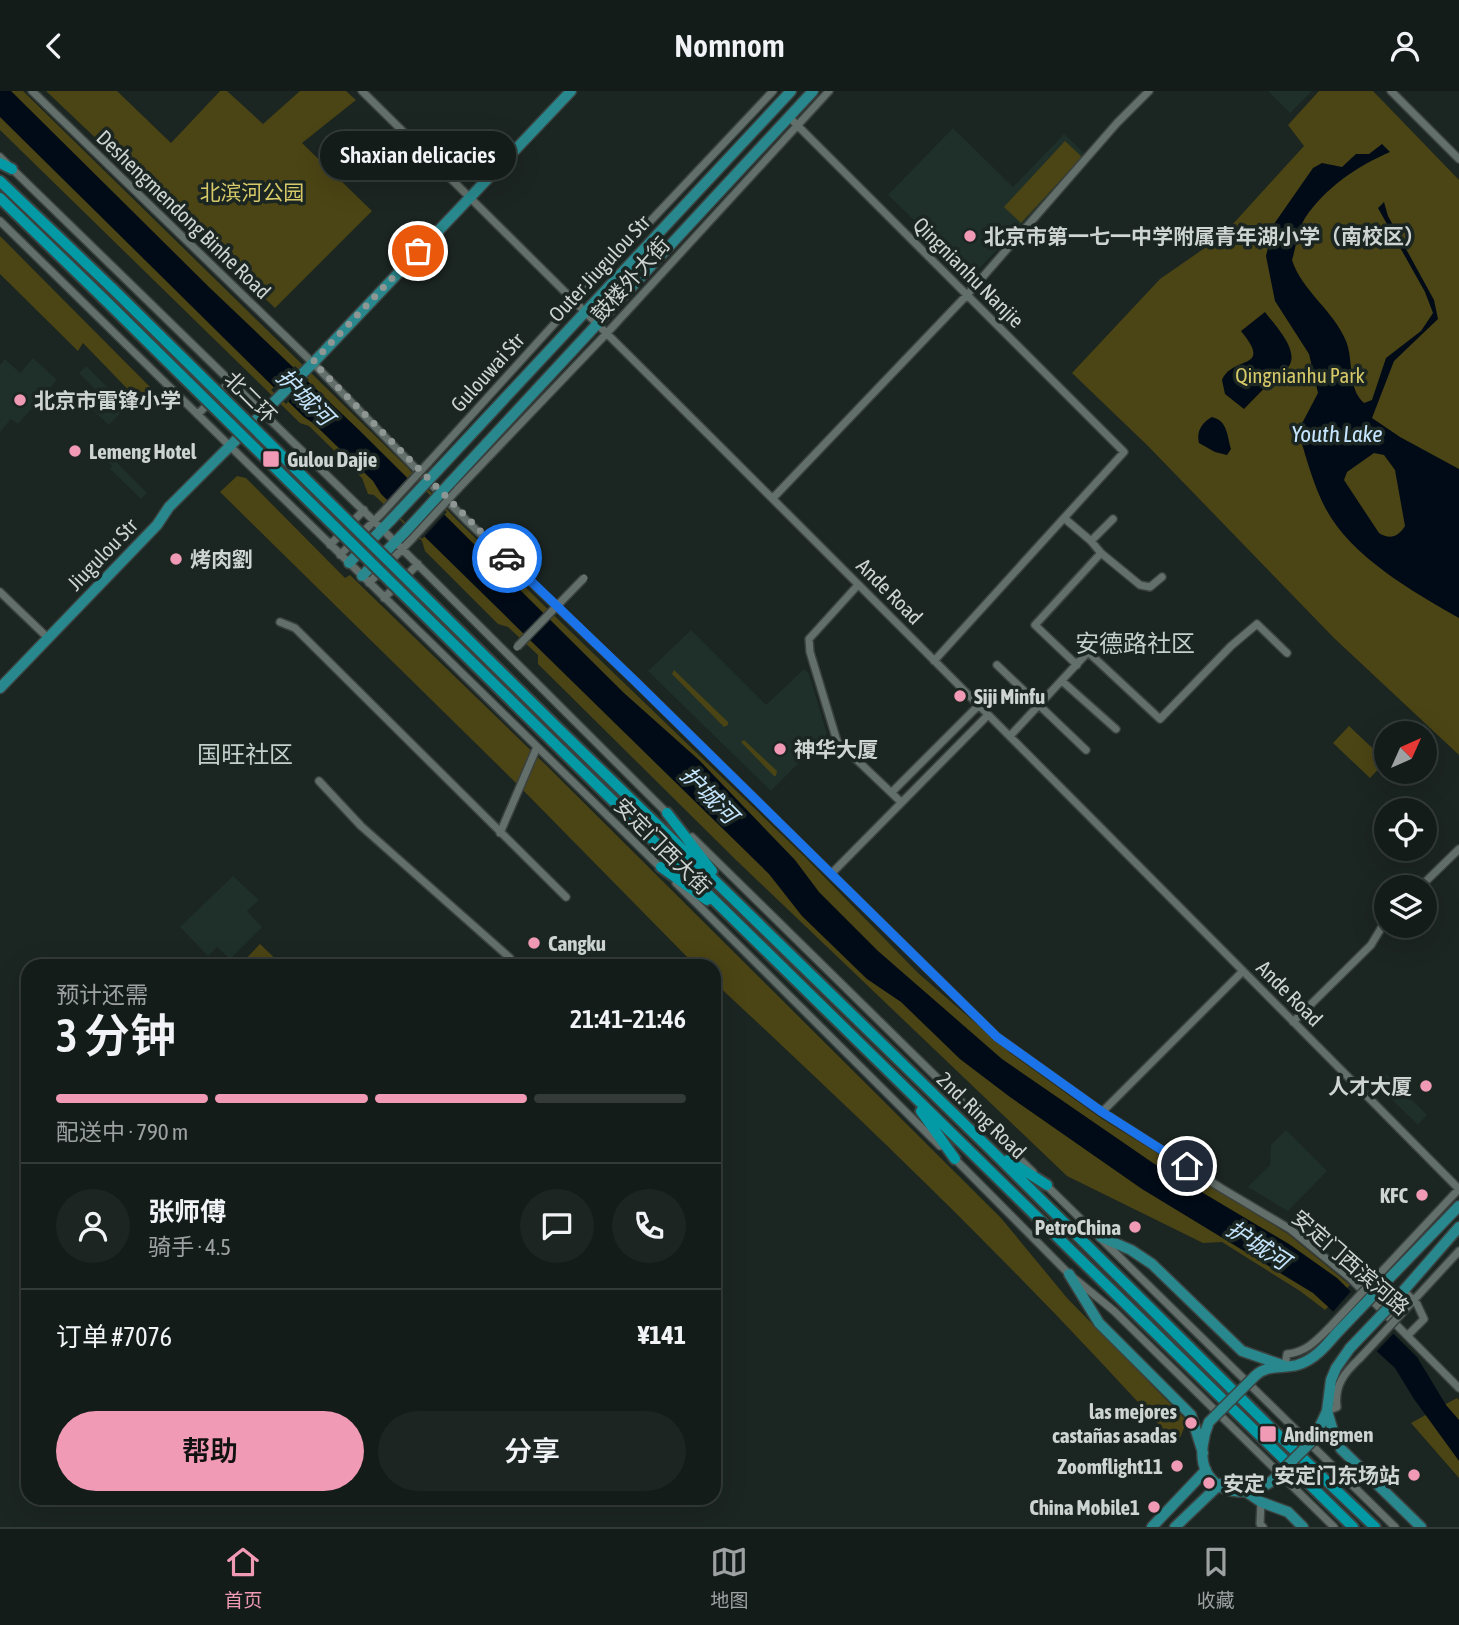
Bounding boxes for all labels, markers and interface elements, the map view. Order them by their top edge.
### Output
icon: back [35,27,73,65]
text: Nomnom [674,27,785,64]
icon: person [1386,27,1424,65]
street label: Deshengmendong Binhe Road [92,125,276,303]
callout: Shaxian delicacies [320,132,516,181]
text: Shaxian delicacies [340,142,496,168]
park label: 北滨河公园 [200,180,305,204]
street label: Outer Jiugulou Str [543,209,655,326]
street label: Qingnianhu Nanjie [909,212,1029,332]
pin [388,221,448,281]
place label: 北京市第一七一中学附属青年湖小学（南校区） [984,224,1425,248]
marker: 北京市第一七一中学附属青年湖小学（南校区） [962,228,978,244]
icon: bag [399,232,437,270]
street label: 鼓楼外大街 [586,232,674,326]
street label: Gulouwai Str [445,327,529,416]
water label: 护城河 [271,363,341,433]
park label: Qingnianhu Park [1235,363,1365,387]
street label: 北二环 [220,366,282,428]
place label: 北京市雷锋小学 [34,388,181,412]
marker: 北京市雷锋小学 [12,392,28,408]
water label: Youth Lake [1291,421,1383,447]
place label: Lemeng Hotel [89,439,197,463]
marker: Lemeng Hotel [67,443,83,459]
place label: Gulou Dajie [287,447,377,471]
marker: Gulou Dajie [261,449,281,469]
street label: Jiugulou Str [62,513,143,595]
courier [472,523,542,593]
icon: car [488,539,526,577]
place label: 烤肉劉 [190,547,253,571]
marker: 烤肉劉 [168,551,184,567]
street label: Ande Road [852,553,928,629]
district label: 安德路社区 [1075,630,1195,657]
place label: Siji Minfu [974,684,1045,708]
marker: Siji Minfu [952,688,968,704]
north arrow [1374,721,1437,784]
map controls [1374,721,1437,938]
place label: 神华大厦 [794,737,878,761]
district label: 国旺社区 [197,741,293,768]
marker: 神华大厦 [772,741,788,757]
water label: 护城河 [675,761,745,831]
street label: 安定门西大街 [610,793,716,899]
button: locate [1374,798,1437,861]
button: layers [1374,875,1437,938]
place label: Cangku [548,931,606,955]
marker: Cangku [526,935,542,951]
street label: Ande Road [1252,955,1328,1031]
text: 预计还需 [56,982,148,1008]
text: 21:41–21:46 [570,1004,686,1034]
text: 3 分钟 [56,1009,176,1062]
street label: 2nd. Ring Road [933,1067,1031,1163]
place label: 人才大厦 [1328,1074,1412,1098]
marker: 人才大厦 [1418,1078,1434,1094]
text: 配送中 · 790 m [56,1119,188,1145]
pin [1157,1136,1217,1196]
icon: home [1168,1147,1206,1185]
place label: KFC [1380,1183,1409,1207]
marker: KFC [1414,1187,1430,1203]
button: person [56,1189,130,1263]
button: chat [520,1189,594,1263]
button: phone [612,1189,686,1263]
text: 张师傅 [148,1197,226,1227]
street label: 安定门西滨河路 [1288,1205,1414,1319]
place label: PetroChina [1035,1215,1121,1239]
water label: 护城河 [1222,1215,1297,1277]
marker: PetroChina [1127,1219,1143,1235]
text: 骑手 · 4.5 [148,1234,231,1260]
text: ¥141 [638,1320,686,1350]
text: 订单 #7076 [56,1322,172,1352]
place label: las mejores castañas asadas [1052,1399,1178,1447]
button: 帮助 [56,1411,364,1491]
button: 分享 [378,1411,686,1491]
marker: las mejores castañas asadas [1183,1415,1199,1431]
place label: Andingmen [1283,1422,1373,1446]
marker: Andingmen [1258,1424,1278,1444]
place label: Zoomflight11 [1057,1454,1163,1478]
marker: Zoomflight11 [1169,1458,1185,1474]
place label: 安定门东场站 [1274,1463,1400,1487]
marker: 安定门东场站 [1406,1467,1422,1483]
place label: 安定 [1223,1471,1265,1495]
marker: 安定 [1201,1475,1217,1491]
place label: China Mobile1 [1029,1495,1140,1519]
marker: China Mobile1 [1146,1499,1162,1515]
tab: 首页 [224,1543,262,1612]
tab: 地图 [710,1543,749,1612]
tab: 收藏 [1197,1543,1235,1612]

